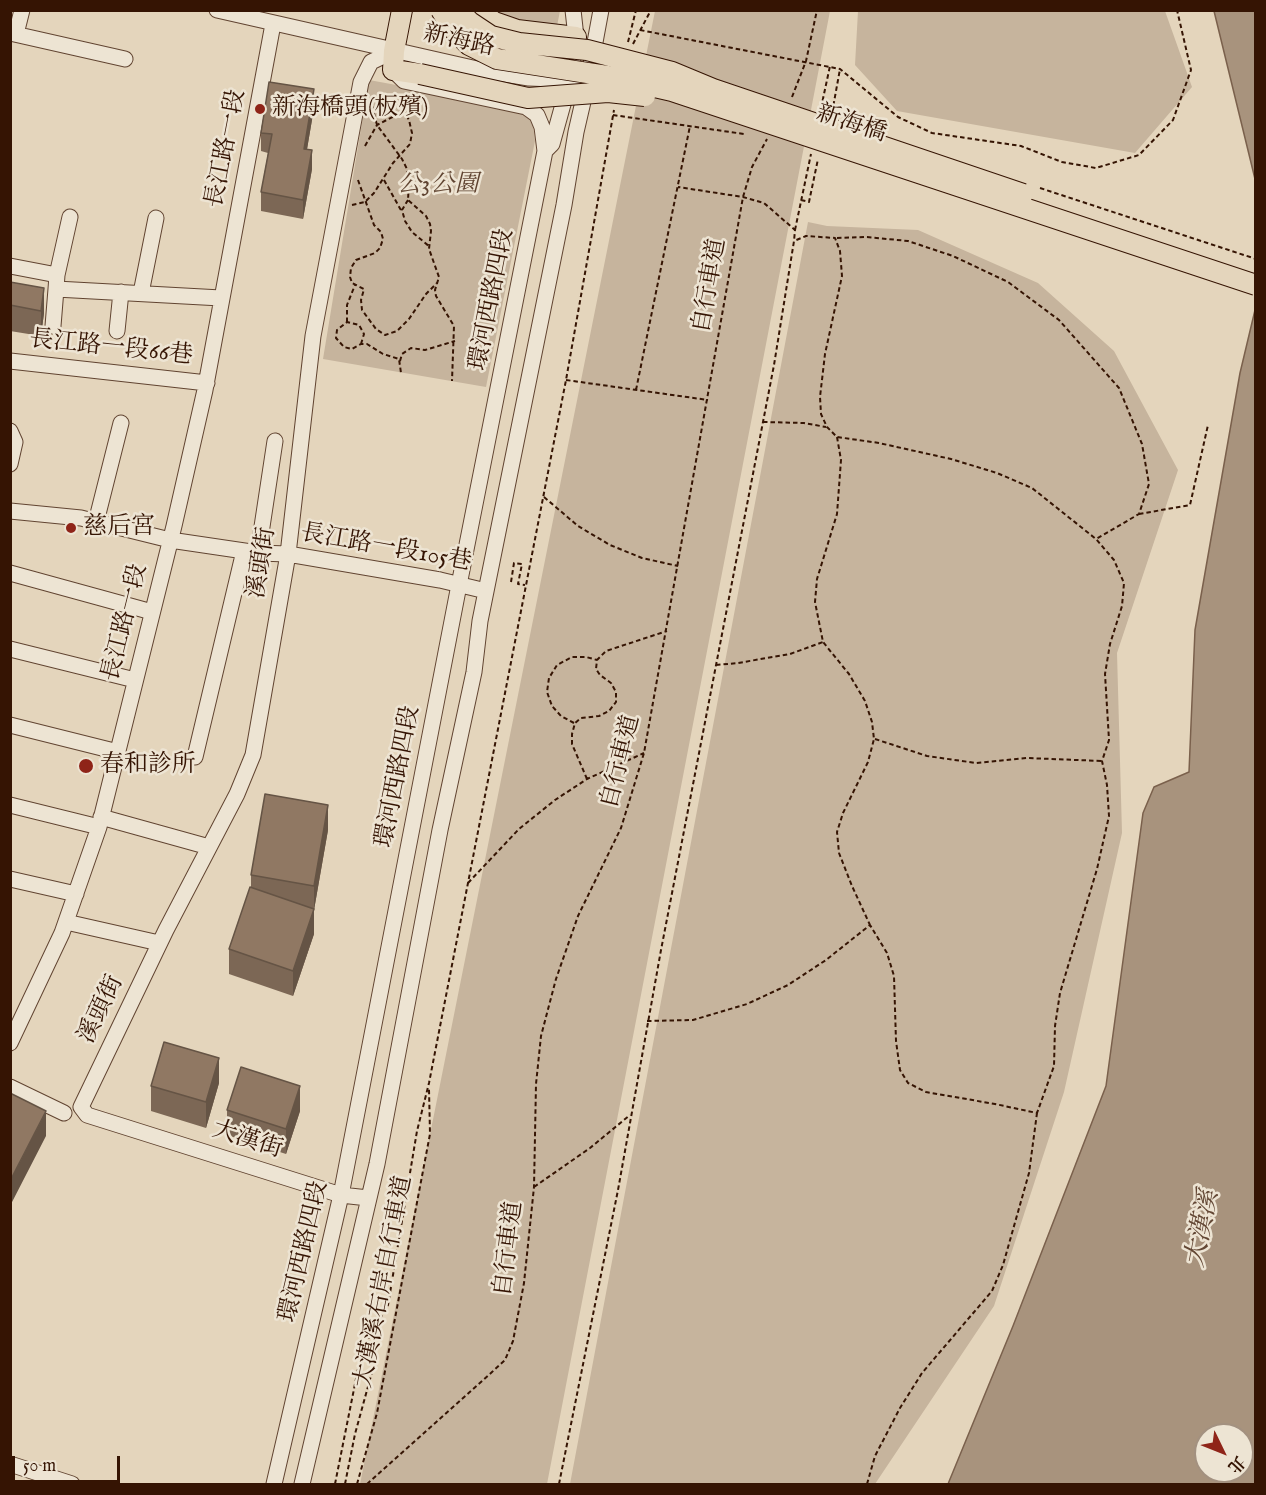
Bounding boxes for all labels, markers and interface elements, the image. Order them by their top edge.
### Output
street label: 新海路 [421,20,497,64]
street label: 長江路一段 [201,87,253,211]
place label: 新海橋頭(板殯) [272,95,428,123]
street label: 新海橋 [812,100,890,150]
marker: 新海橋頭(板殯) [253,102,267,116]
park label: 公3公園 [398,172,478,200]
street label: 環河西路四段 [465,227,521,373]
street label: 自行車道 [688,236,734,336]
street label: 長江路一段66巷 [28,326,194,372]
place label: 慈后宮 [83,514,155,542]
street label: 長江路一段105巷 [298,520,474,578]
marker: 慈后宮 [64,521,78,535]
street label: 溪頭街 [243,525,283,601]
street label: 長江路一段 [98,561,154,685]
street label: 環河西路四段 [371,704,427,850]
street label: 自行車道 [596,712,648,812]
place label: 春和診所 [100,752,196,780]
marker: 春和診所 [77,757,95,775]
street label: 溪頭街 [73,971,131,1049]
street label: 大漢街 [208,1116,286,1166]
street label: 大漢溪右岸自行車道 [350,1173,420,1391]
street label: 環河西路四段 [275,1179,335,1325]
water label: 大漢溪 [1181,1188,1227,1270]
street label: 自行車道 [490,1200,530,1298]
north arrow [1194,1423,1254,1483]
scale bar [15,1444,123,1482]
text: 北 [1223,1451,1248,1477]
text: 50 m [23,1455,56,1478]

